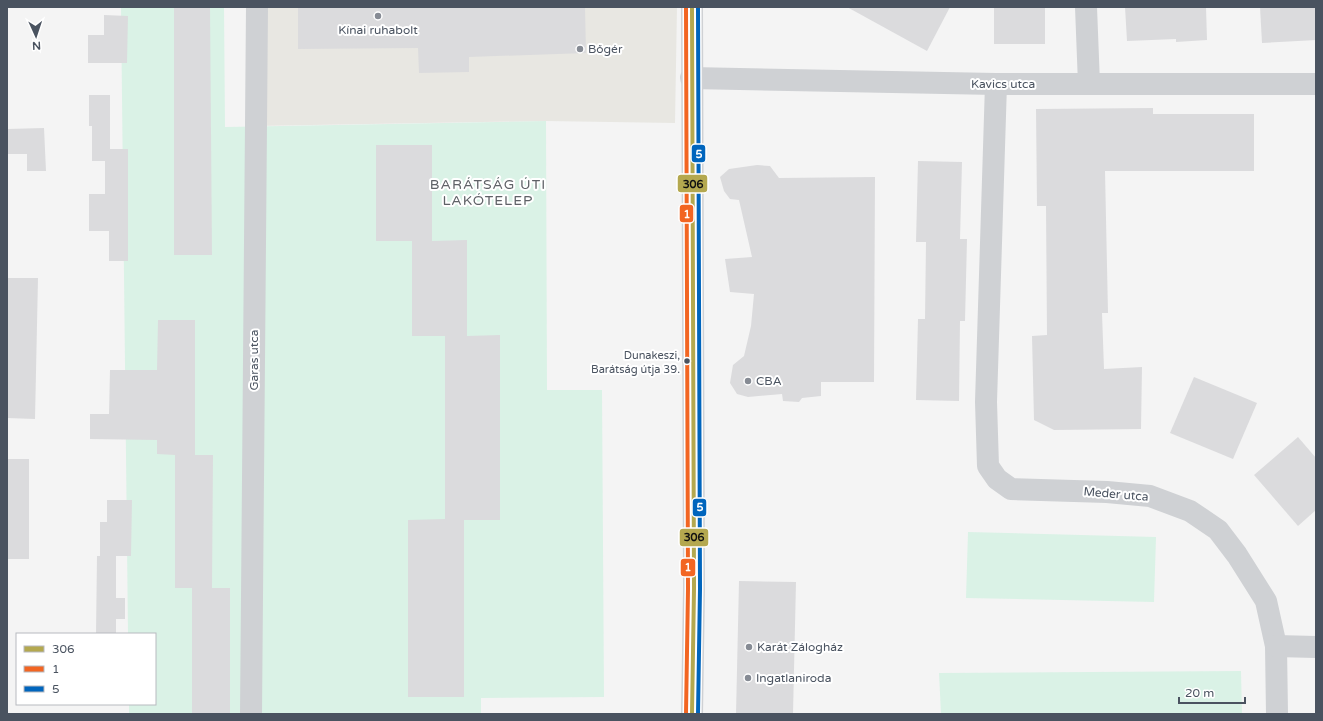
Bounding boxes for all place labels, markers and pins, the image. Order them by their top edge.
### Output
marker: Kínai ruhabolt [373,11,383,21]
place label: Kínai ruhabolt [338,23,418,37]
place label: Bőgér [588,42,623,56]
marker: Bőgér [575,44,585,54]
place label: Dunakeszi, Barátság útja 39. [591,349,680,376]
marker: Dunakeszi, Barátság útja 39. [682,356,692,366]
place label: CBA [756,374,782,388]
marker: CBA [743,376,753,386]
place label: Karát Zálogház [757,640,843,654]
marker: Karát Zálogház [744,642,754,652]
place label: Ingatlaniroda [756,671,831,685]
marker: Ingatlaniroda [743,673,753,683]

